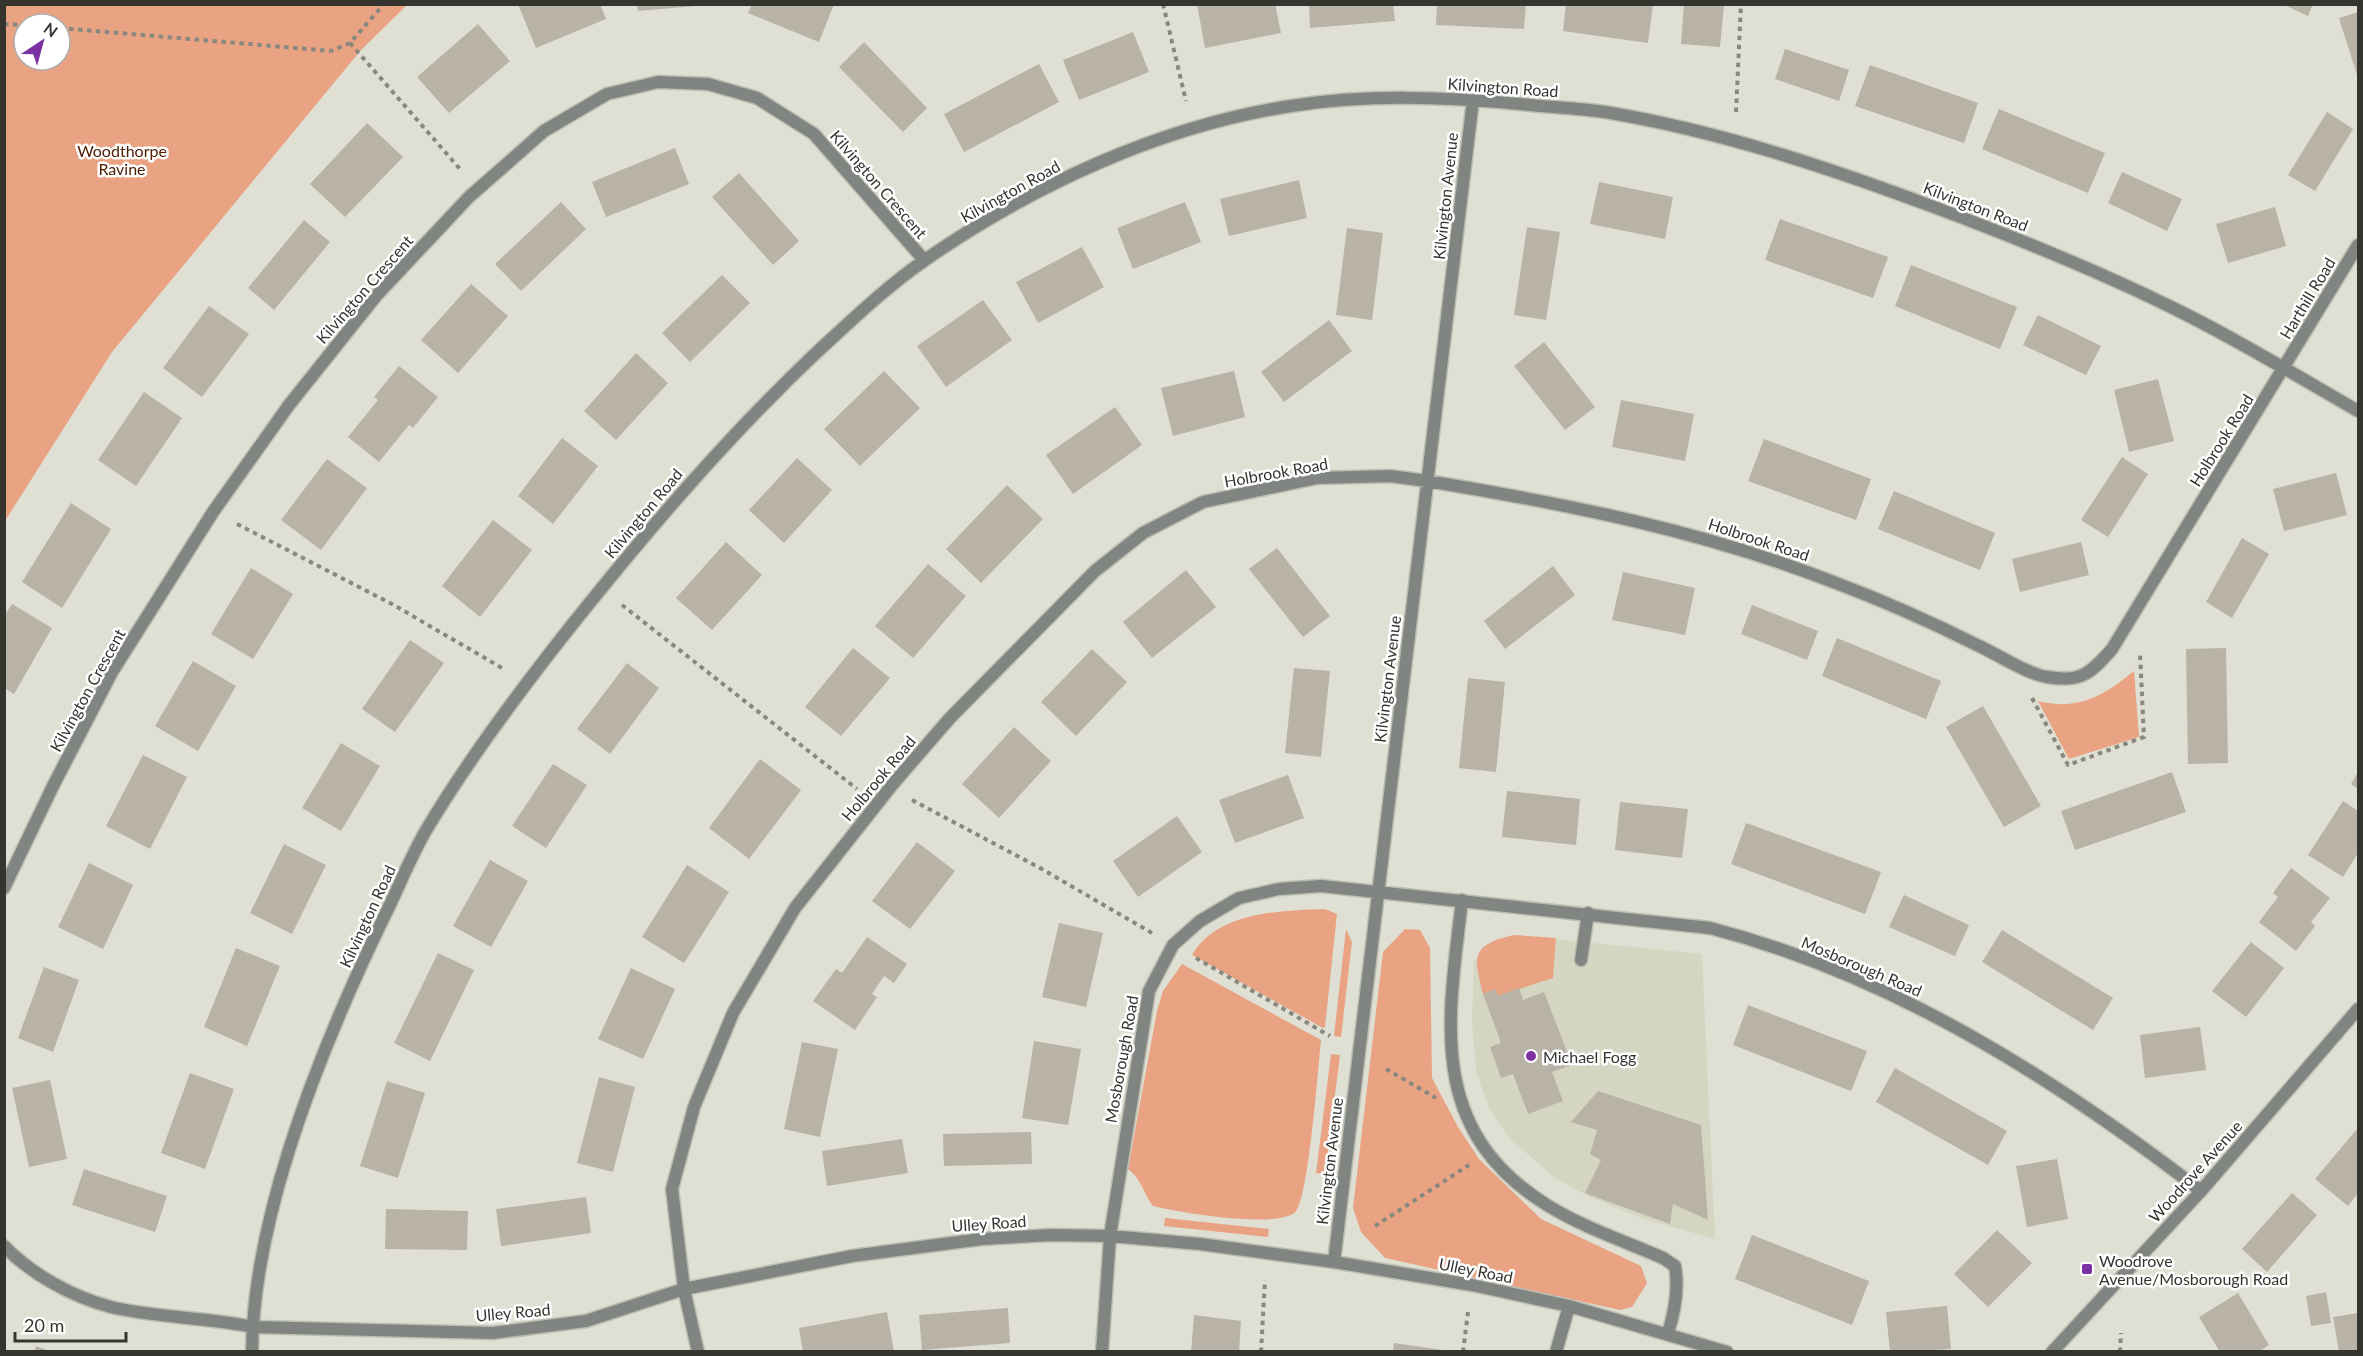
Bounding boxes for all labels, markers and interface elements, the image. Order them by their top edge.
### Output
north arrow [12,12,72,72]
text: N [41,18,62,41]
street label: Kilvington Road [1447,74,1559,100]
street label: Kilvington Crescent [827,126,931,242]
street label: Kilvington Avenue [1429,131,1461,261]
park label: Woodthorpe Ravine [77,141,167,178]
street label: Kilvington Road [957,156,1063,226]
street label: Kilvington Road [1921,177,2031,235]
street label: Kilvington Crescent [312,231,416,347]
street label: Harthill Road [2275,254,2339,342]
street label: Holbrook Road [2185,390,2257,490]
street label: Holbrook Road [1223,454,1329,490]
street label: Kilvington Road [600,464,686,562]
street label: Holbrook Road [1706,514,1812,564]
street label: Kilvington Avenue [1370,614,1404,744]
street label: Kilvington Crescent [45,625,129,755]
street label: Holbrook Road [837,732,919,824]
street label: Kilvington Road [335,862,399,970]
street label: Mosborough Road [1799,932,1925,1000]
street label: Mosborough Road [1100,994,1142,1124]
place label: Michael Fogg [1543,1047,1636,1066]
marker: Michael Fogg [1524,1049,1538,1063]
street label: Kilvington Avenue [1312,1096,1346,1226]
street label: Woodrove Avenue [2144,1116,2246,1226]
street label: Ulley Road [951,1211,1027,1235]
place label: Woodrove Avenue/Mosborough Road [2099,1251,2288,1288]
street label: Ulley Road [1437,1254,1515,1286]
marker: Woodrove Avenue/Mosborough Road [2080,1262,2094,1276]
street label: Ulley Road [475,1299,551,1325]
scale bar [15,1305,126,1343]
text: 20 m [24,1314,64,1336]

